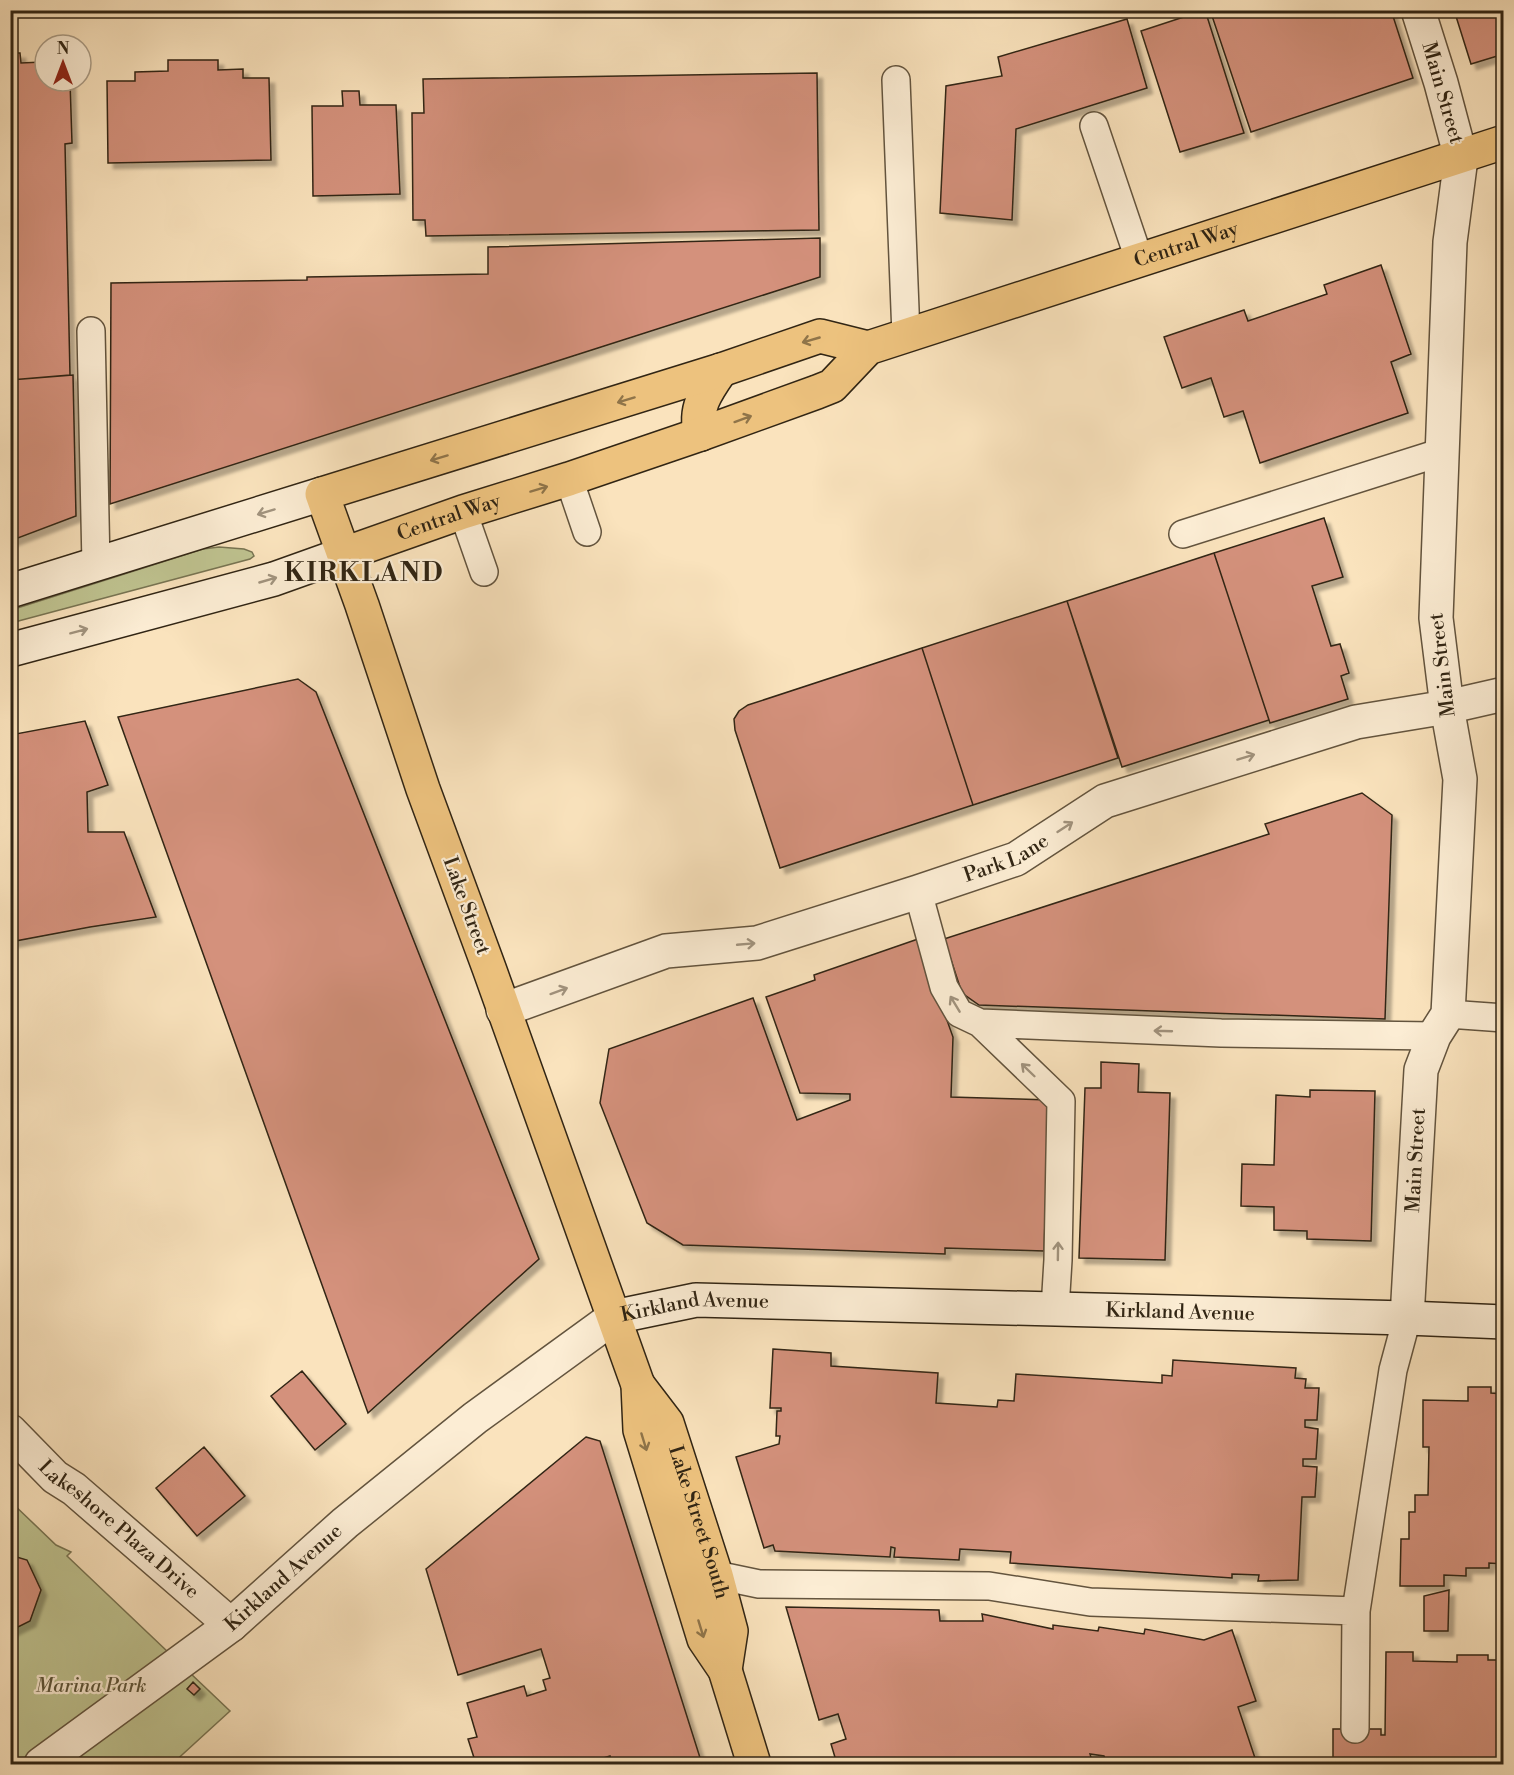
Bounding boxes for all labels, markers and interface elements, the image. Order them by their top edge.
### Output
north arrow [33,33,93,93]
text: N [57,39,70,59]
street label: Main Street [1416,39,1468,147]
street label: Central Way [1131,216,1242,274]
one-way arrow [802,335,821,346]
one-way arrow [617,395,636,406]
one-way arrow [734,413,752,424]
one-way arrow [430,453,449,464]
one-way arrow [529,482,548,493]
street label: Central Way [394,488,504,547]
one-way arrow [257,507,276,518]
district label: KIRKLAND [284,557,444,589]
one-way arrow [258,574,277,585]
street label: Main Street [1424,611,1462,719]
one-way arrow [69,624,88,636]
one-way arrow [1236,751,1255,762]
one-way arrow [1056,820,1073,832]
street label: Park Lane [960,829,1053,888]
street label: Lake Street [437,854,495,958]
one-way arrow [736,938,756,949]
one-way arrow [549,985,567,996]
one-way arrow [948,996,960,1013]
one-way arrow [1153,1025,1173,1036]
one-way arrow [1021,1062,1036,1077]
street label: Main Street [1400,1107,1431,1213]
one-way arrow [1053,1241,1064,1261]
street label: Kirkland Avenue [619,1287,769,1328]
street label: Kirkland Avenue [1105,1298,1255,1327]
one-way arrow [639,1432,650,1451]
street label: Lake Street South [663,1442,734,1602]
street label: Lakeshore Plaza Drive [33,1455,204,1604]
street label: Kirkland Avenue [220,1519,348,1637]
one-way arrow [696,1619,707,1638]
park label: Marina Park [35,1674,147,1699]

